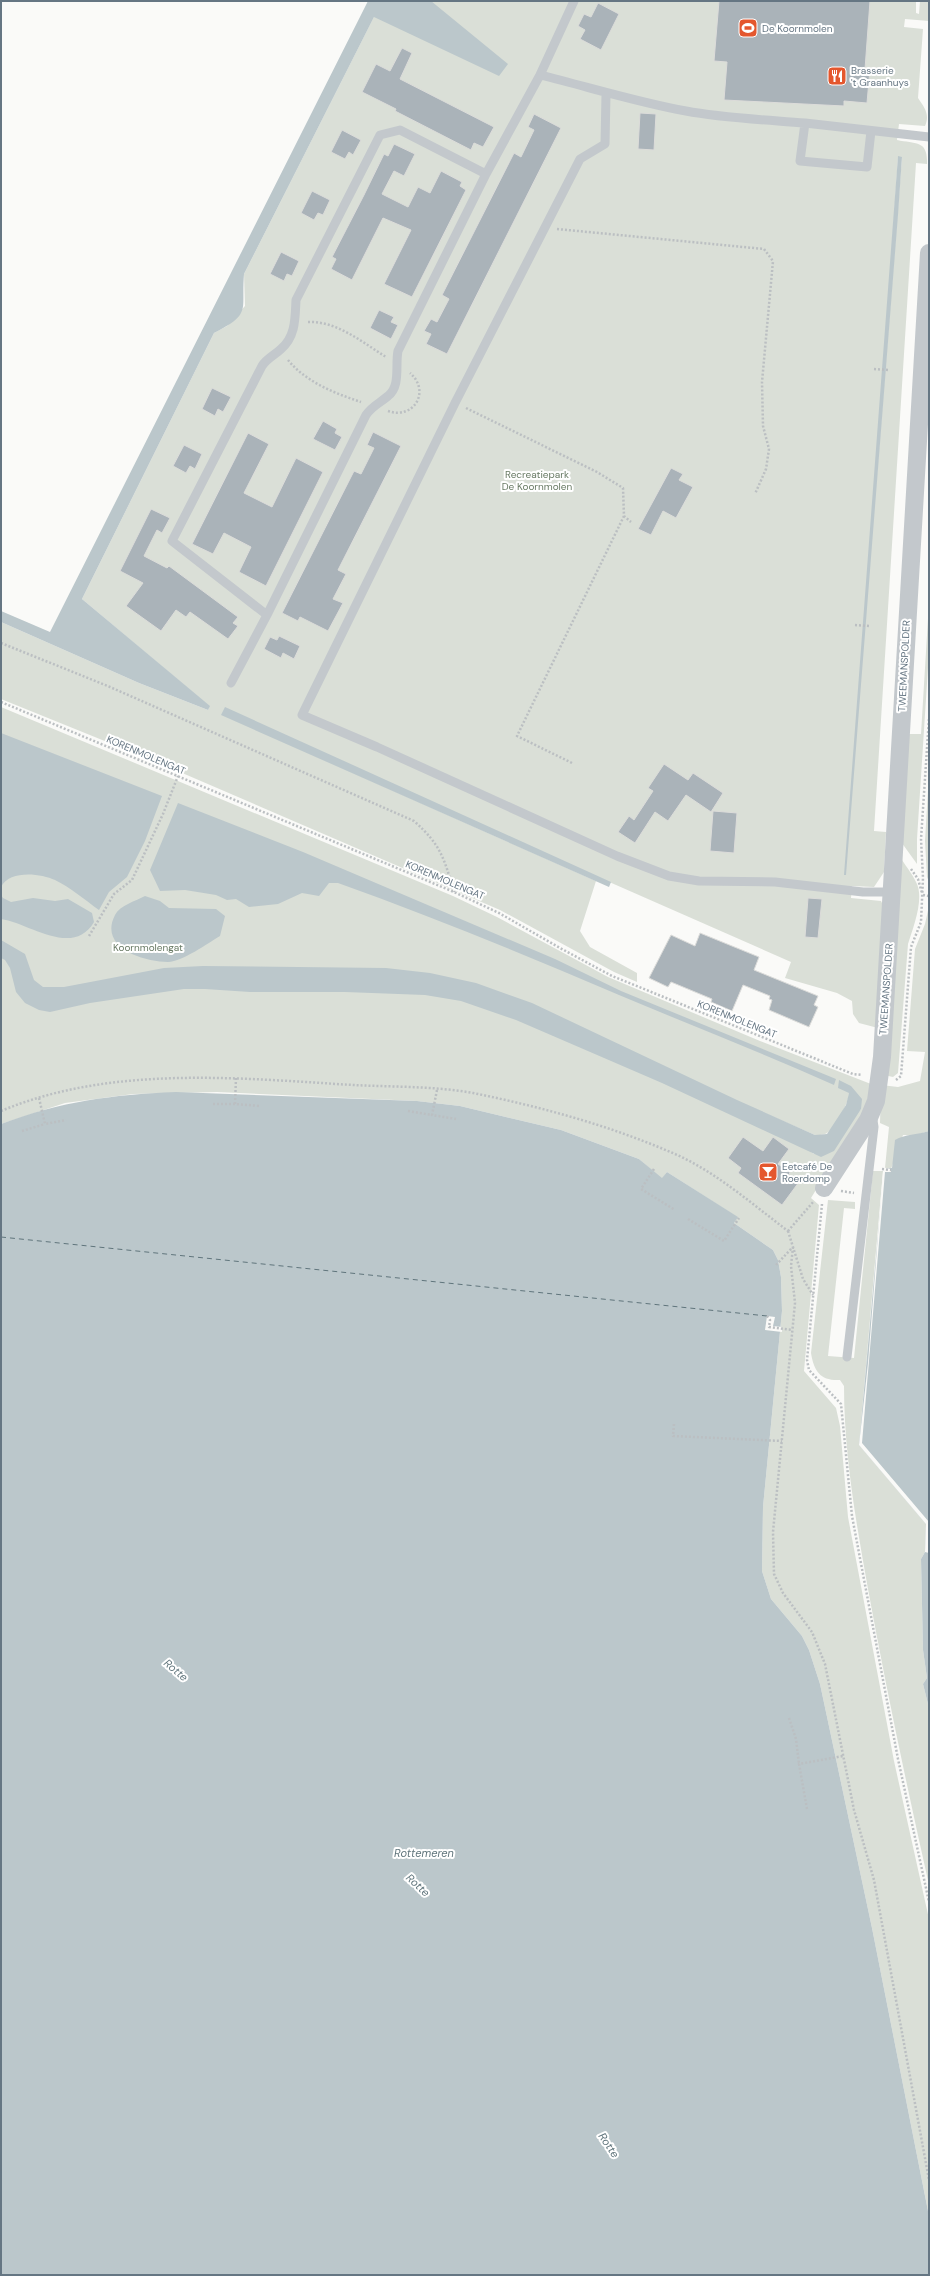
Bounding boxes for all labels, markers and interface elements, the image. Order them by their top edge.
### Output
sports icon: De Koornmolen [737,17,759,39]
place label: De Koornmolen [762,22,833,35]
place label: Brasserie 't Graanhuys [851,64,909,89]
restaurant icon: Brasserie 't Graanhuys [826,65,848,87]
park label: Recreatiepark De Koornmolen [502,468,573,493]
street label: TWEEMANSPOLDER [895,620,913,712]
street label: KORENMOLENGAT [104,732,188,778]
street label: KORENMOLENGAT [403,857,487,903]
park label: Koornmolengat [113,941,183,954]
street label: TWEEMANSPOLDER [876,943,896,1035]
street label: KORENMOLENGAT [695,997,779,1041]
place label: Eetcafé De Roerdomp [782,1160,833,1185]
bar icon: Eetcafé De Roerdomp [757,1161,779,1183]
water label: Rotte [161,1656,191,1684]
water label: Rottemeren [394,1846,454,1860]
water label: Rotte [403,1871,433,1899]
water label: Rotte [596,2130,622,2160]

